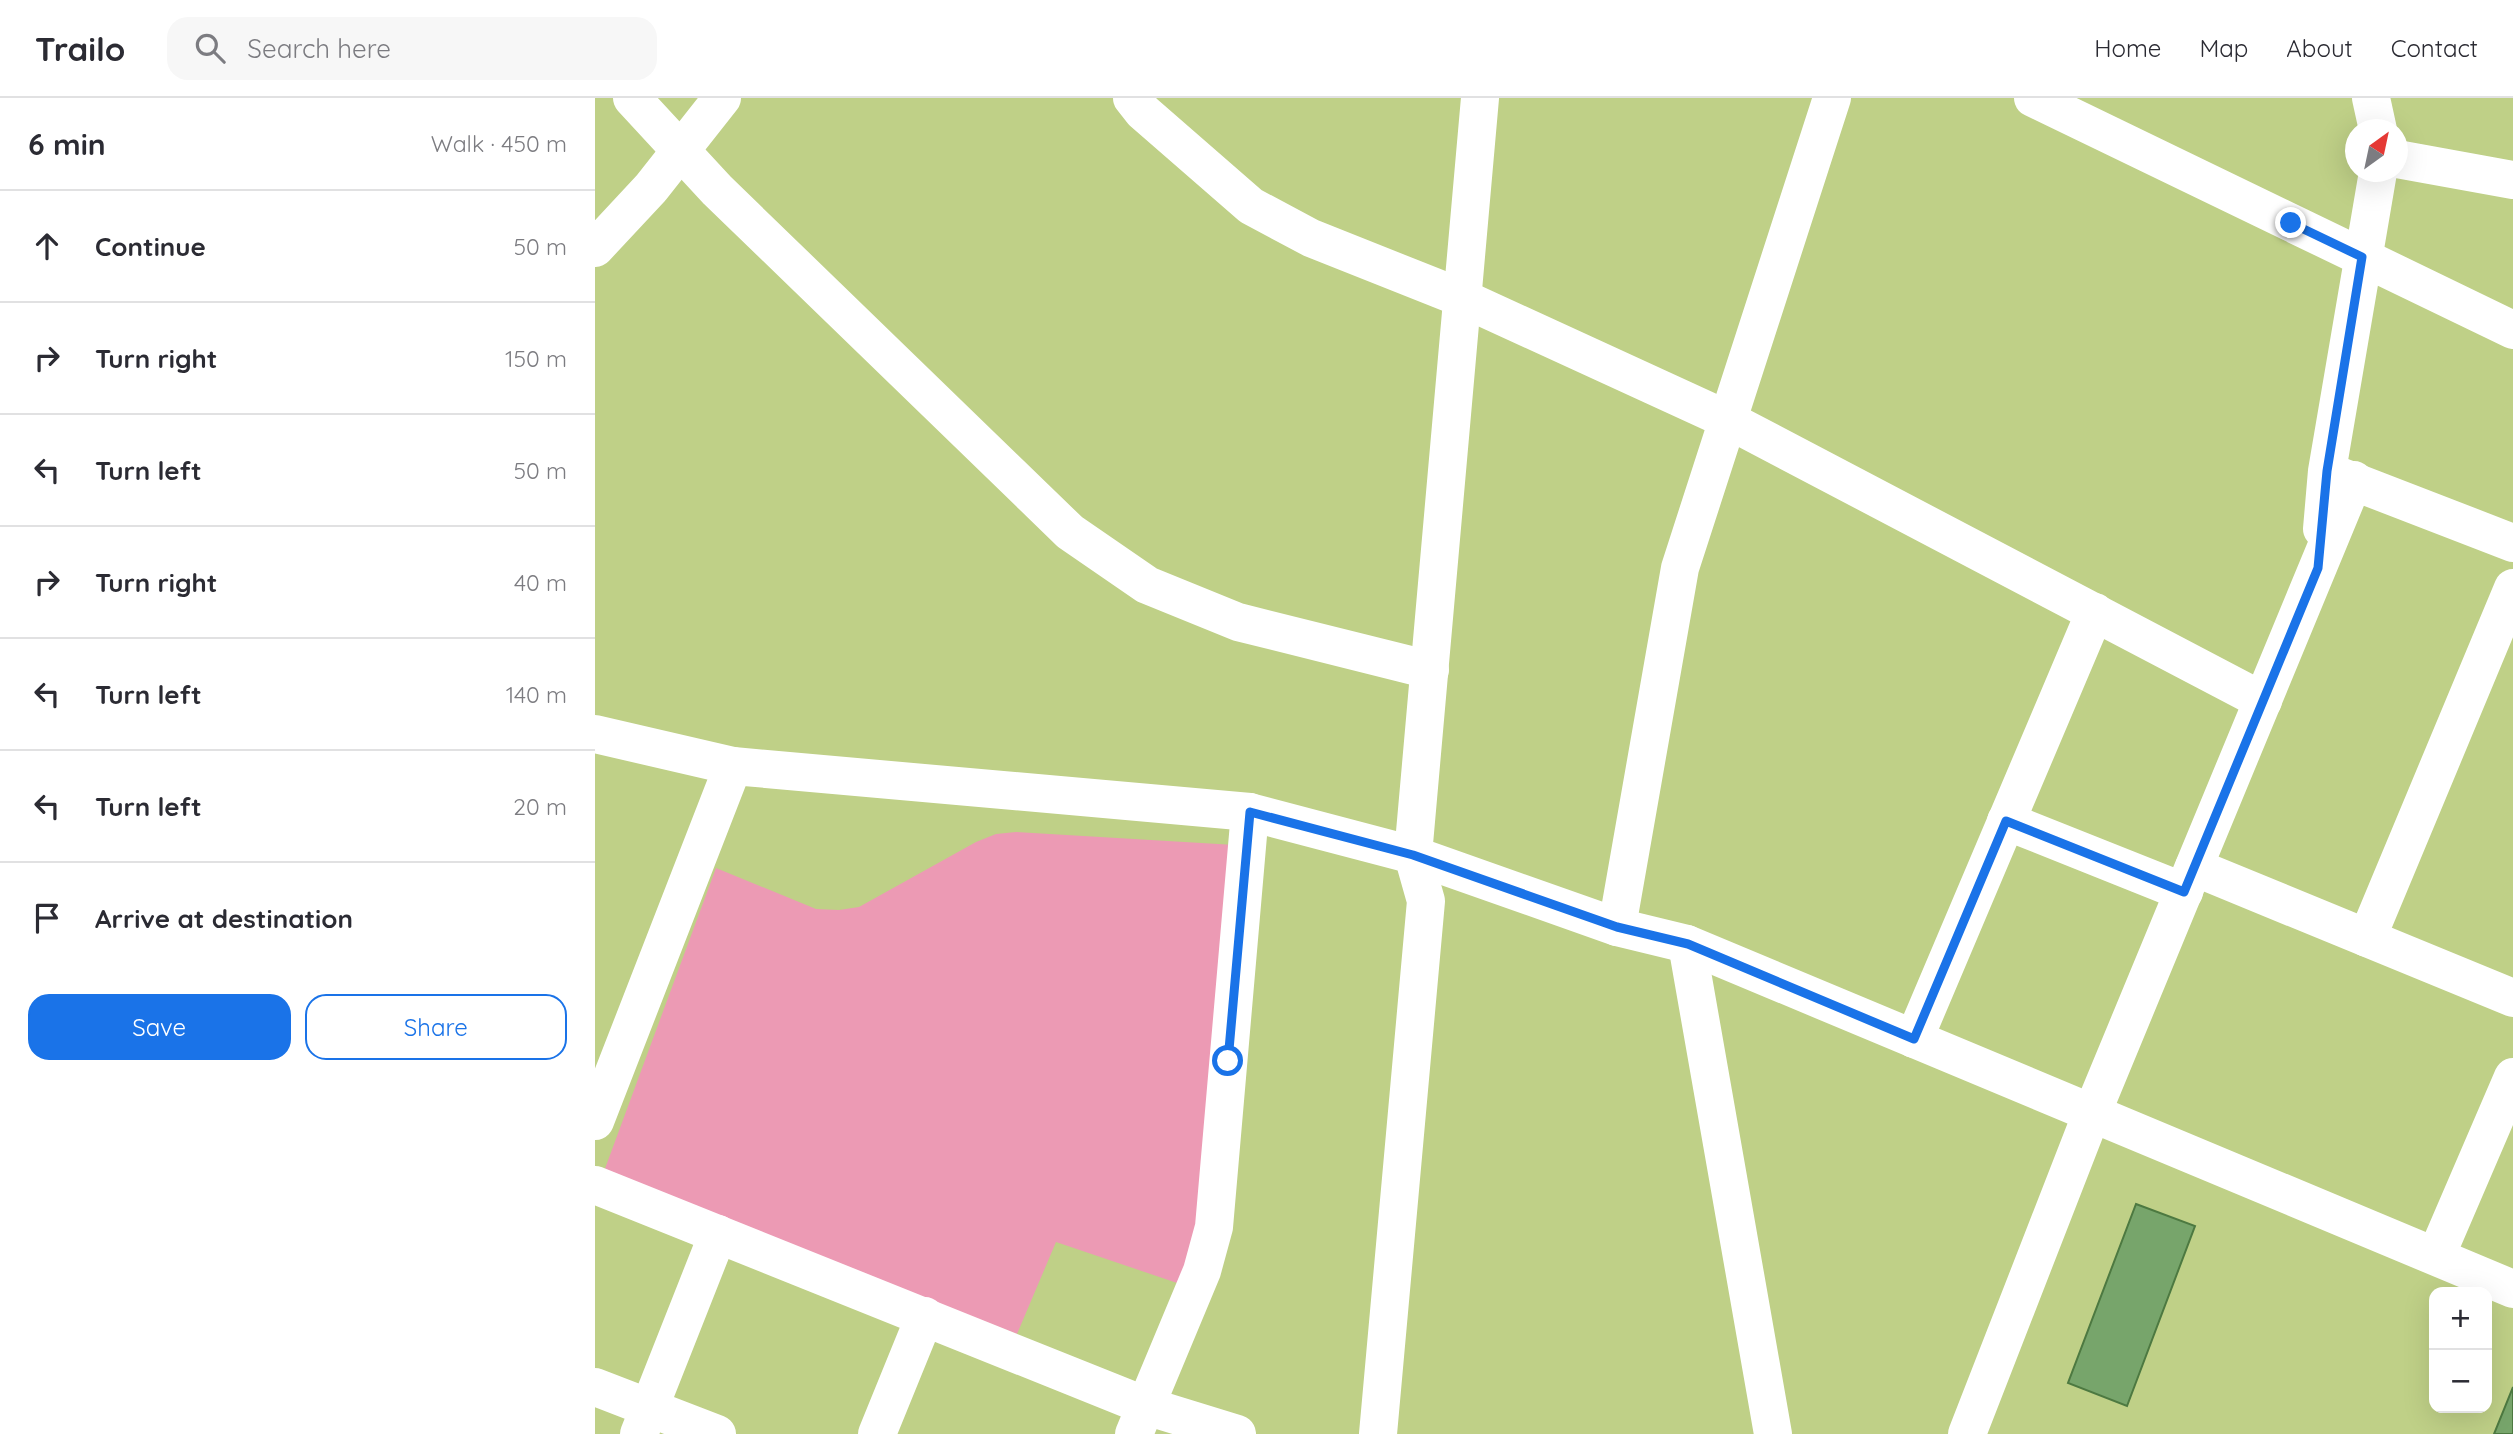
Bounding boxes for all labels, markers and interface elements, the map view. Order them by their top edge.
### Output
search box [167,17,657,80]
text: Trailo [35,28,125,69]
icon: search [191,29,229,67]
text: Search here [247,32,391,65]
text: Home [2094,33,2161,63]
text: Map [2199,33,2248,63]
text: About [2286,33,2353,63]
text: Contact [2391,33,2478,63]
north arrow [2345,119,2408,182]
text: 6 min [28,125,106,163]
text: Walk · 450 m [431,129,567,158]
route end [2275,207,2306,238]
icon: ahead [28,227,66,265]
text: Continue [95,230,206,263]
text: 50 m [514,232,567,261]
icon: right [28,339,66,377]
text: Turn right [95,342,217,375]
text: 150 m [505,344,567,373]
icon: left [28,451,66,489]
text: Turn left [95,454,202,487]
text: 50 m [514,456,567,485]
icon: right [28,563,66,601]
text: Turn right [95,566,217,599]
text: 40 m [514,568,567,597]
icon: left [28,675,66,713]
text: Turn left [95,678,202,711]
text: 140 m [506,680,567,709]
icon: left [28,787,66,825]
text: Turn left [95,790,202,823]
text: 20 m [513,792,567,821]
icon: arrive [28,899,66,937]
text: Arrive at destination [95,902,353,935]
button: Save [28,994,291,1060]
button: Share [305,994,567,1060]
route start [1212,1045,1243,1076]
map controls [2429,1287,2492,1413]
button: + [2429,1287,2492,1350]
button: − [2429,1350,2492,1413]

